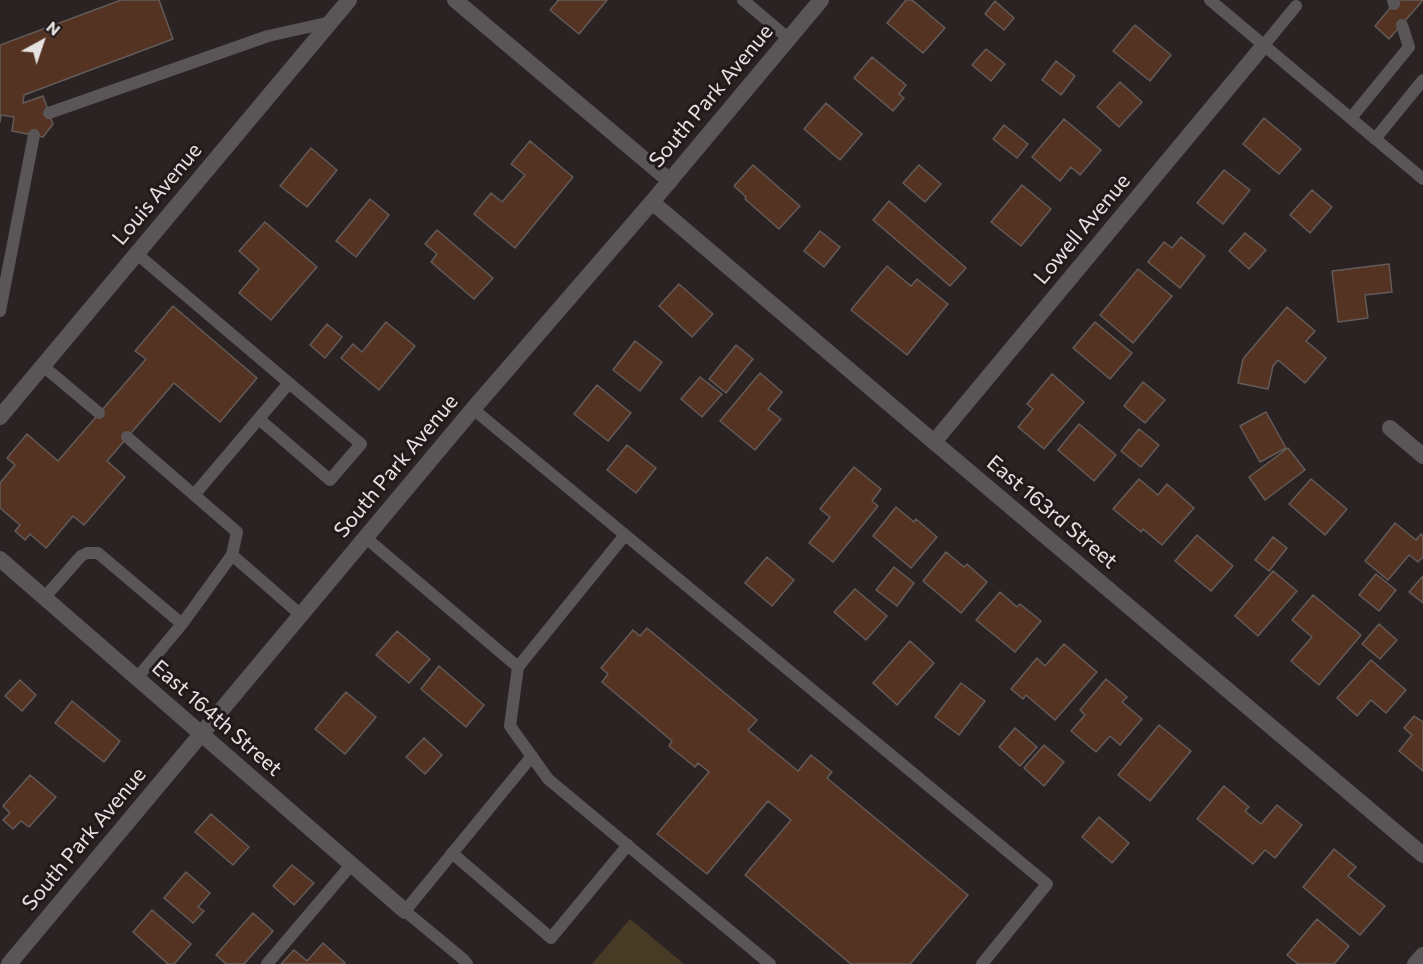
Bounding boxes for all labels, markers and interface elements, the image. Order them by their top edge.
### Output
north arrow [12,12,72,72]
text: N [43,17,65,39]
street label: South Park Avenue [644,19,778,173]
street label: Louis Avenue [107,138,207,250]
street label: Lowell Avenue [1029,169,1135,289]
street label: South Park Avenue [329,389,463,543]
street label: East 163rd Street [982,450,1122,574]
street label: East 164th Street [147,655,287,781]
street label: South Park Avenue [17,762,151,916]

